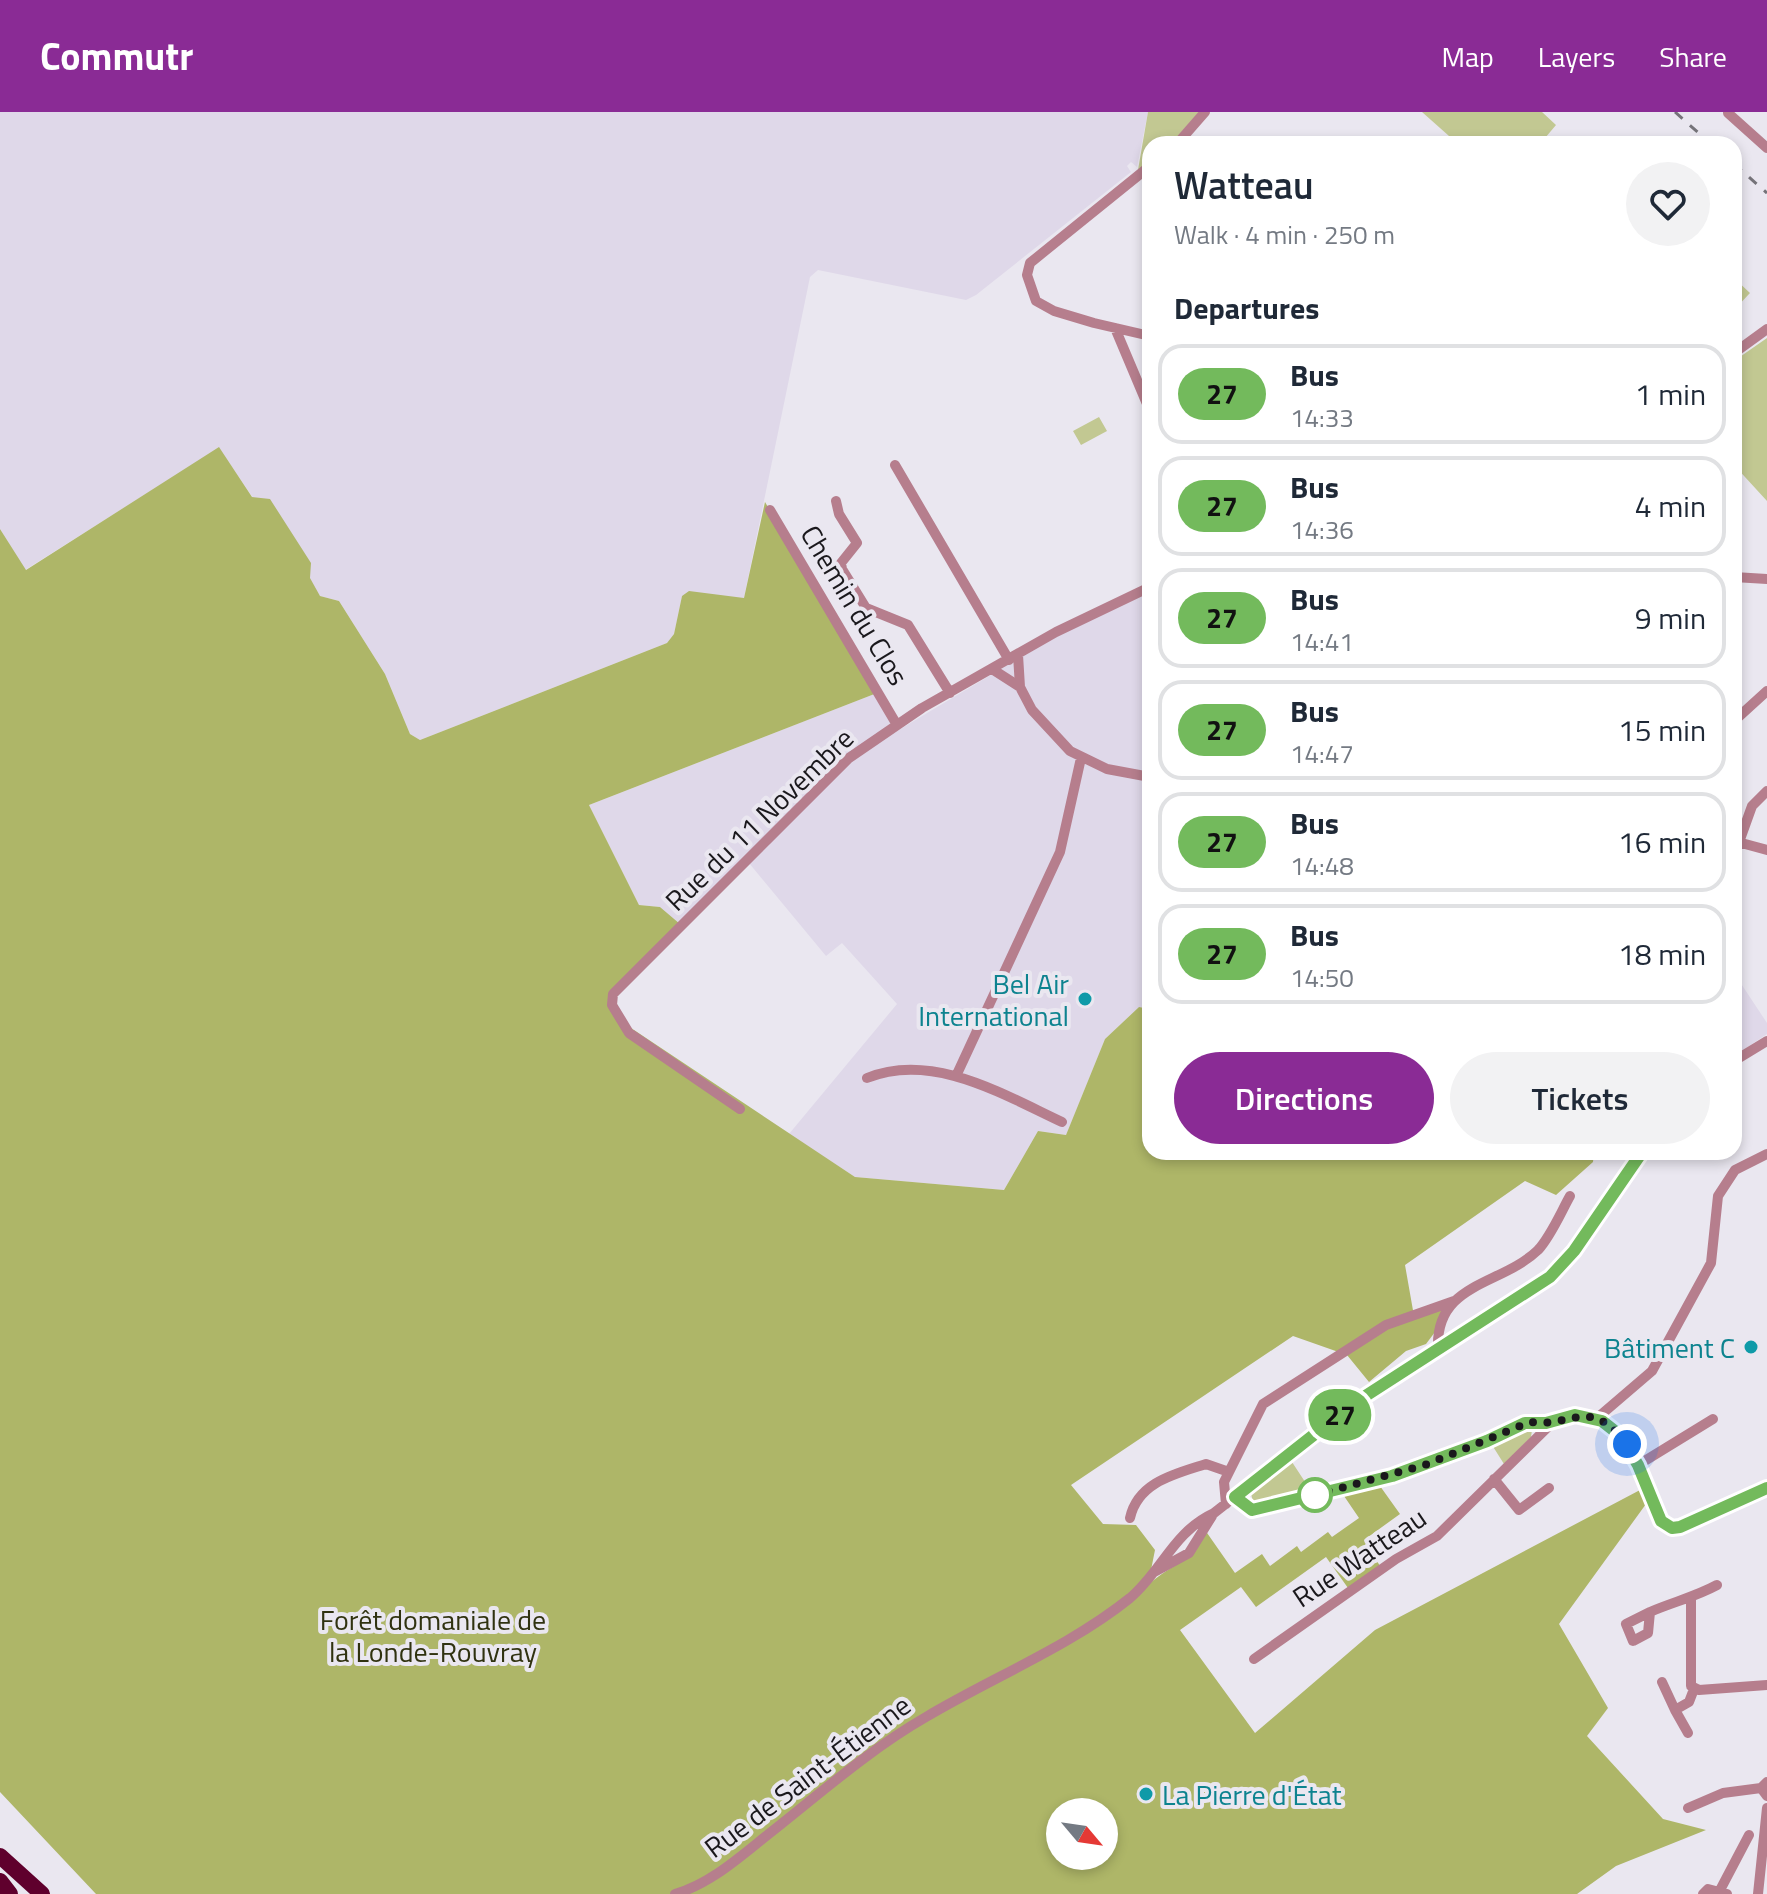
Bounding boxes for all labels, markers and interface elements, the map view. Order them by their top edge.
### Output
text: Commutr [40,27,193,85]
text: Map [1441,35,1494,78]
text: Layers [1538,35,1615,78]
text: Share [1659,35,1727,78]
text: Watteau [1174,156,1314,214]
button: heart [1626,162,1710,246]
text: Walk · 4 min · 250 m [1174,215,1395,254]
text: Departures [1174,285,1319,331]
text: Bus [1290,352,1339,398]
text: 1 min [1635,371,1706,417]
text: 27 [1206,372,1238,415]
text: 14:33 [1290,398,1354,437]
text: Bus [1290,464,1339,510]
text: 4 min [1635,483,1706,529]
text: 27 [1206,484,1238,527]
text: 14:36 [1290,510,1354,549]
street label: Chemin du Clos [790,517,920,693]
text: Bus [1290,576,1339,622]
text: 9 min [1635,595,1706,641]
text: 27 [1206,596,1238,639]
text: 14:41 [1290,622,1354,661]
text: Bus [1290,688,1339,734]
text: 15 min [1618,707,1706,753]
text: 27 [1206,708,1238,751]
street label: Rue du 11 Novembre [655,717,863,921]
text: 14:47 [1290,734,1354,773]
text: Bus [1290,800,1339,846]
text: 16 min [1618,819,1706,865]
text: 27 [1206,820,1238,863]
text: 14:48 [1290,846,1354,885]
text: Bus [1290,912,1339,958]
text: 18 min [1618,931,1706,977]
text: 27 [1206,932,1238,975]
text: 14:50 [1290,958,1354,997]
place label: Bel Air International [918,962,1069,1037]
marker: Bel Air International [1076,990,1094,1008]
button: Directions [1174,1052,1434,1144]
button: Tickets [1450,1052,1710,1144]
place label: Bâtiment C [1604,1326,1735,1369]
marker: Bâtiment C [1742,1338,1760,1356]
line badge: 27 [1304,1389,1376,1441]
text: 27 [1324,1393,1356,1436]
your location [1607,1424,1647,1464]
unlabelled marker [1298,1478,1332,1512]
street label: Rue Watteau [1283,1496,1435,1618]
park label: Forêt domaniale de la Londe-Rouvray [320,1598,546,1673]
street label: Rue de Saint-Étienne [695,1684,919,1868]
place label: La Pierre d'État [1162,1773,1342,1816]
marker: La Pierre d'État [1137,1785,1155,1803]
north arrow [1046,1798,1118,1870]
map controls [1046,1798,1118,1870]

